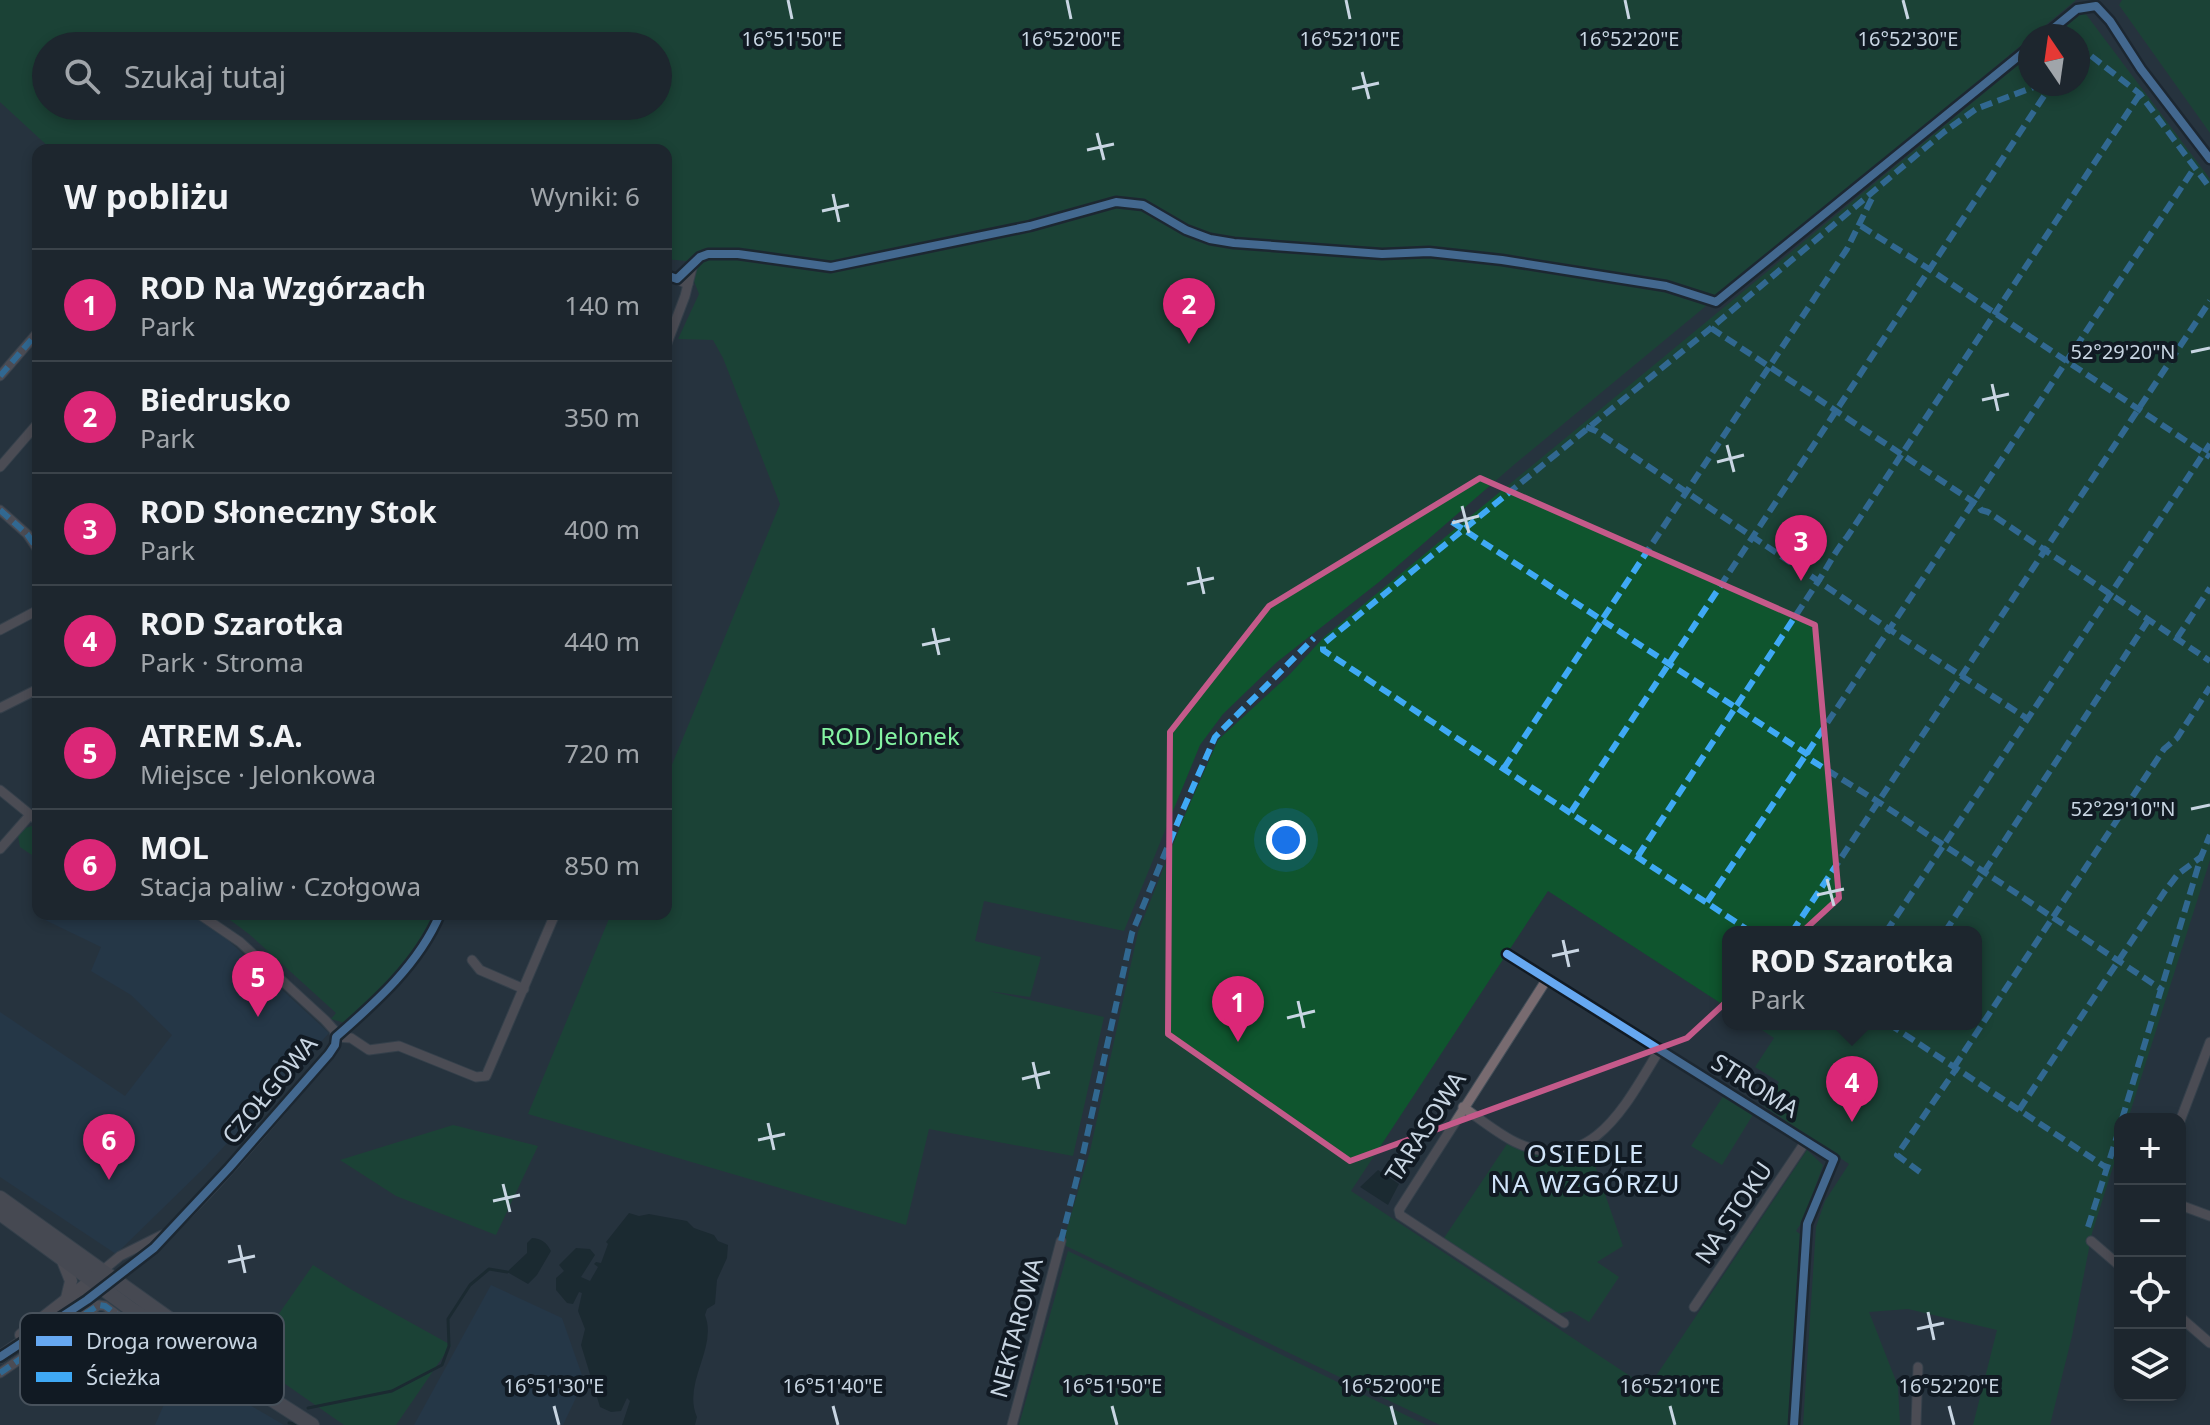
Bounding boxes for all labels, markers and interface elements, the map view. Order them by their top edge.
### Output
north arrow [2018,24,2090,96]
text: 16°51'50"E [742,25,842,52]
text: 16°52'00"E [1021,25,1121,52]
text: 16°52'10"E [1300,25,1400,52]
text: 16°52'20"E [1579,25,1679,52]
text: 16°52'30"E [1858,25,1958,52]
search box [32,32,672,120]
icon: search [60,54,104,98]
text: Szukaj tutaj [124,56,286,97]
text: W pobliżu [64,173,229,219]
text: Wyniki: 6 [531,178,640,214]
text: ROD Na Wzgórzach [140,267,426,308]
pin: 2 [1163,278,1215,344]
text: 1 [83,287,97,323]
text: 140 m [564,287,640,323]
text: Park [140,308,195,344]
text: 52°29'20"N [2070,338,2176,365]
text: Biedrusko [140,379,291,420]
text: 2 [83,399,97,435]
text: 350 m [564,399,640,435]
text: Park [140,420,195,456]
text: ROD Słoneczny Stok [140,491,437,532]
text: 3 [83,511,97,547]
text: 400 m [564,511,640,547]
pin: 3 [1775,515,1827,581]
text: Park [140,532,195,568]
text: ROD Szarotka [140,603,344,644]
text: 4 [83,623,97,659]
text: 440 m [564,623,640,659]
text: Park · Stroma [140,644,304,680]
text: ATREM S.A. [140,715,303,756]
park label: ROD Jelonek [820,719,960,752]
text: 5 [83,735,97,771]
text: 720 m [564,735,640,771]
text: Miejsce · Jelonkowa [140,756,376,792]
text: 52°29'10"N [2070,795,2176,822]
your location [1266,820,1306,860]
text: MOL [140,827,209,868]
text: 6 [83,847,97,883]
text: 850 m [564,847,640,883]
text: Stacja paliw · Czołgowa [140,868,421,904]
popup [1722,926,1982,1030]
text: ROD Szarotka [1750,940,1954,981]
pin: 5 [232,951,284,1017]
pin: 1 [1212,976,1264,1042]
text: Park [1750,981,1805,1017]
street label: CZOŁGOWA [214,1027,324,1150]
street label: STROMA [1706,1045,1806,1125]
pin: 4 [1826,1056,1878,1122]
street label: TARASOWA [1377,1064,1473,1188]
map controls [2114,1113,2186,1401]
button: + [2114,1113,2186,1185]
pin: 6 [83,1114,135,1180]
district label: OSIEDLE NA WZGÓRZU [1490,1135,1682,1201]
street label: NA STOKU [1686,1154,1779,1270]
button: − [2114,1185,2186,1257]
street label: NEKTAROWA [981,1253,1050,1401]
button: locate [2114,1257,2186,1329]
legend [20,1313,284,1405]
text: Droga rowerowa [86,1325,258,1355]
button: layers [2114,1329,2186,1401]
text: Ścieżka [86,1361,161,1391]
text: 16°51'30"E [504,1372,604,1399]
text: 16°51'40"E [783,1372,883,1399]
text: 16°51'50"E [1062,1372,1162,1399]
text: 16°52'00"E [1341,1372,1441,1399]
text: 16°52'10"E [1620,1372,1720,1399]
text: 16°52'20"E [1899,1372,1999,1399]

